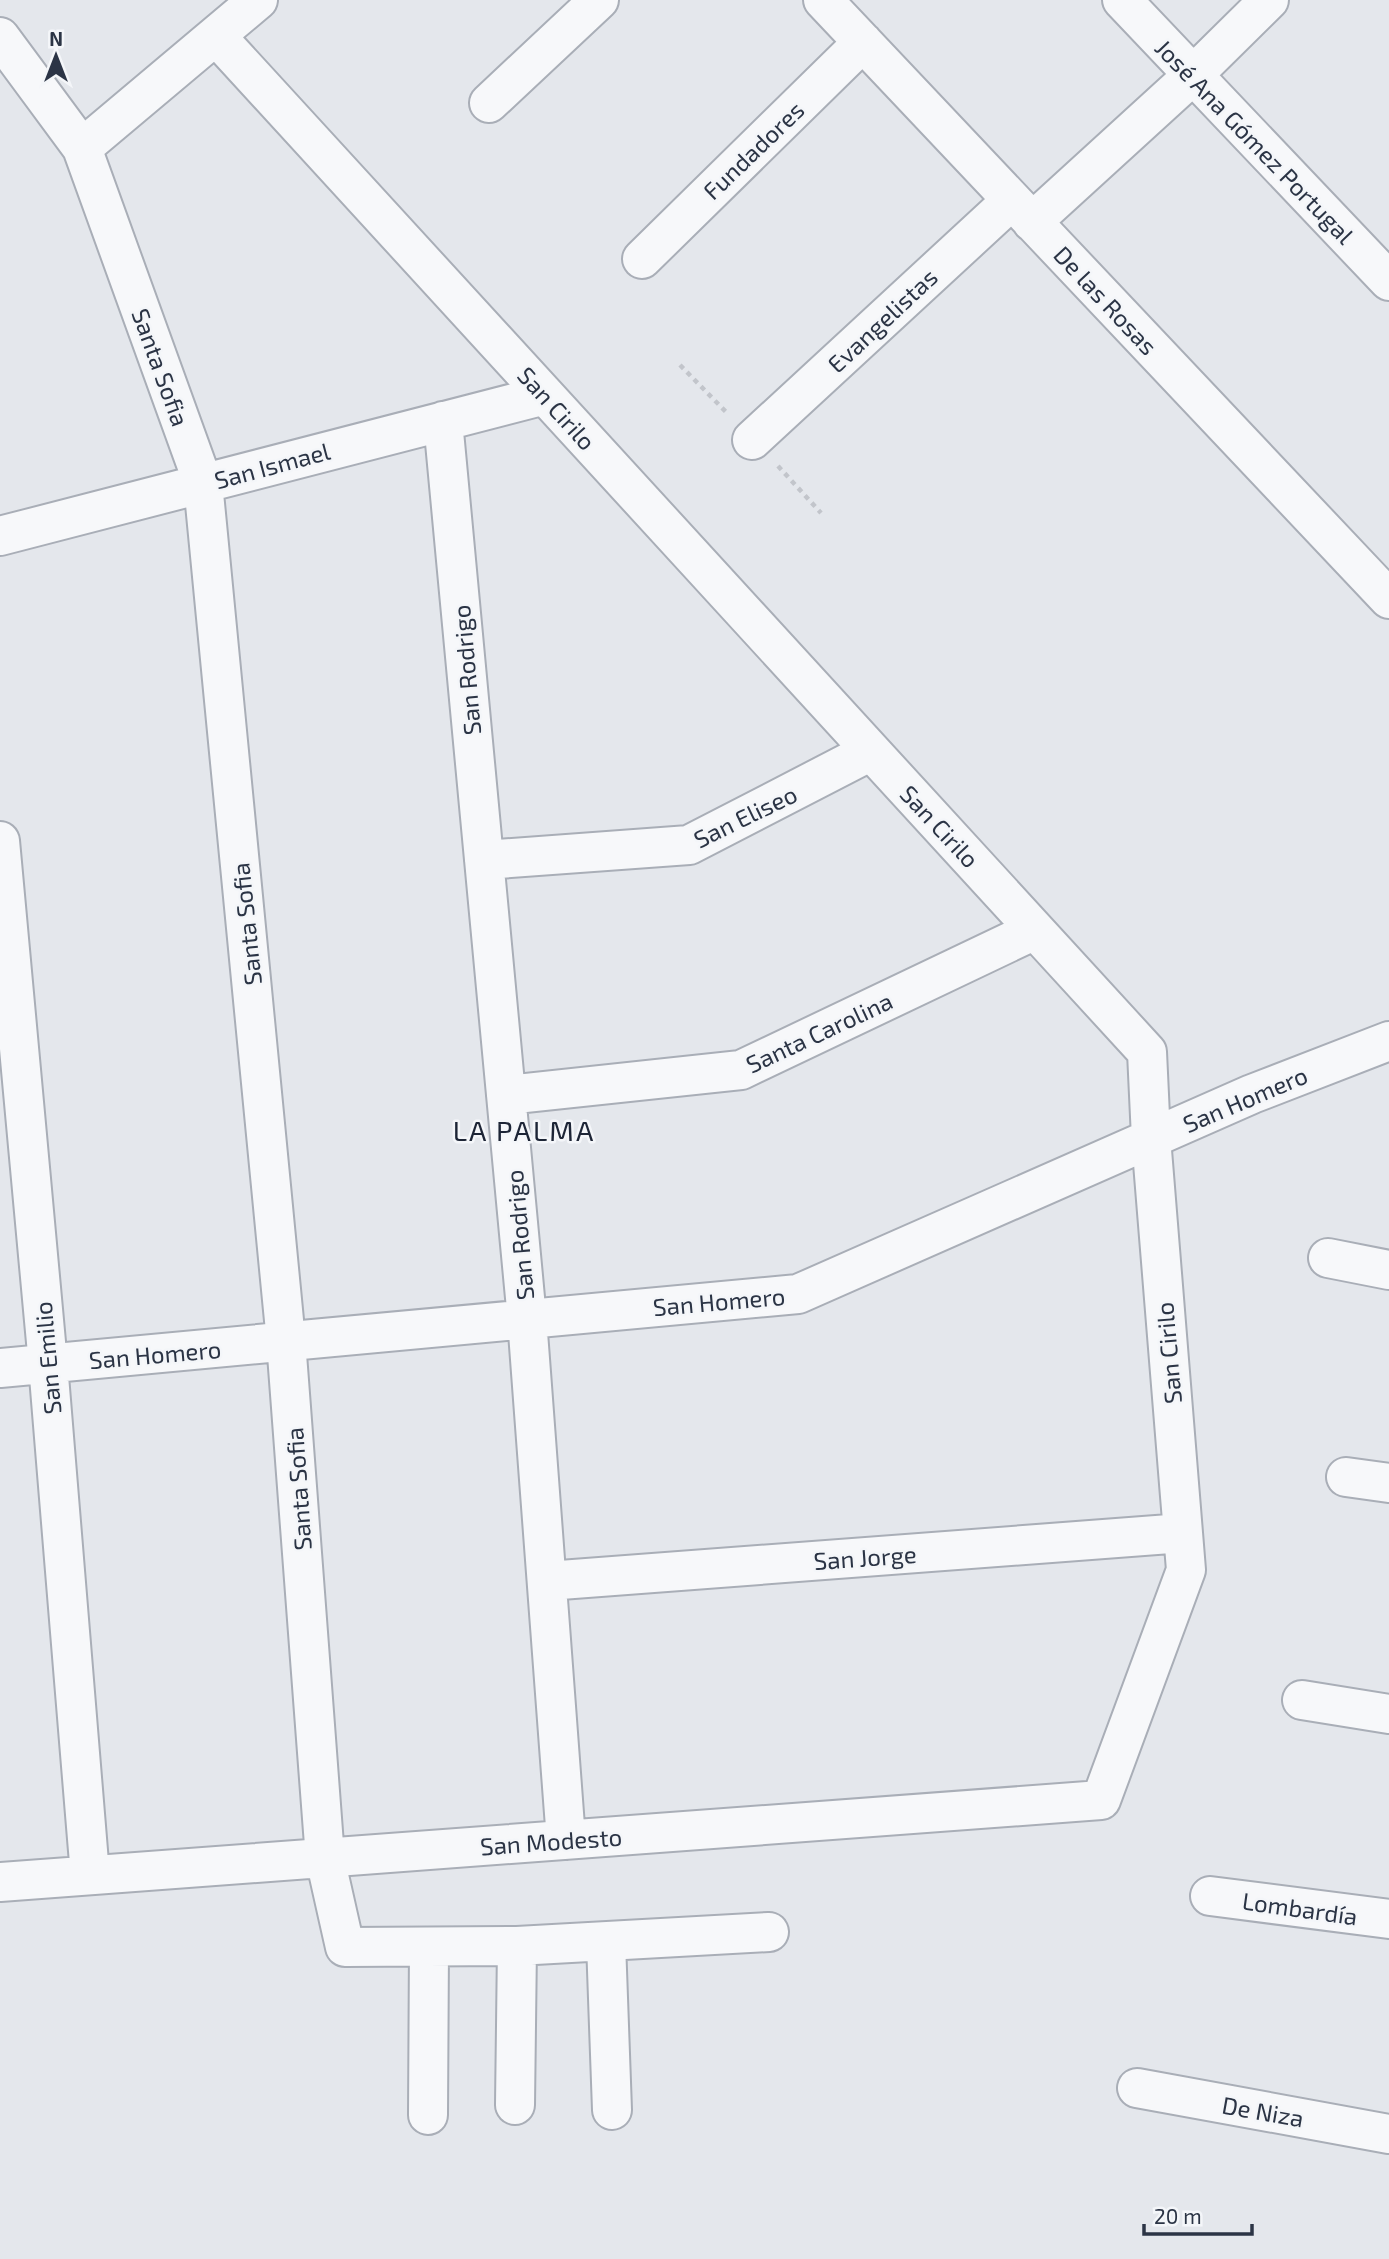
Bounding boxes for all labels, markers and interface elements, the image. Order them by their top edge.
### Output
north arrow [21,21,91,91]
text: N [49,27,63,50]
street label: José Ana Gómez Portugal [1150,33,1360,249]
street label: Fundadores [697,95,809,205]
street label: De las Rosas [1048,240,1164,360]
street label: Evangelistas [821,262,943,378]
street label: Santa Sofia [126,304,196,430]
street label: San Cirilo [512,360,602,456]
street label: San Ismael [211,436,333,494]
street label: San Rodrigo [446,604,486,736]
street label: San Eliseo [689,779,801,853]
street label: San Cirilo [895,779,985,873]
street label: Santa Sofia [225,861,267,987]
street label: Santa Carolina [741,985,897,1079]
street label: San Homero [1178,1060,1312,1138]
district label: LA PALMA [453,1113,595,1147]
street label: San Rodrigo [499,1169,539,1301]
street label: San Homero [652,1281,786,1321]
street label: San Emilio [28,1300,66,1416]
street label: San Cirilo [1149,1301,1187,1405]
street label: San Homero [88,1334,222,1374]
street label: Santa Sofia [279,1427,317,1551]
street label: San Jorge [813,1539,917,1575]
street label: San Modesto [479,1822,623,1860]
street label: Lombardía [1241,1886,1359,1930]
street label: De Niza [1220,2090,1306,2132]
scale bar [1144,2192,1252,2236]
text: 20 m [1154,2203,1202,2228]

